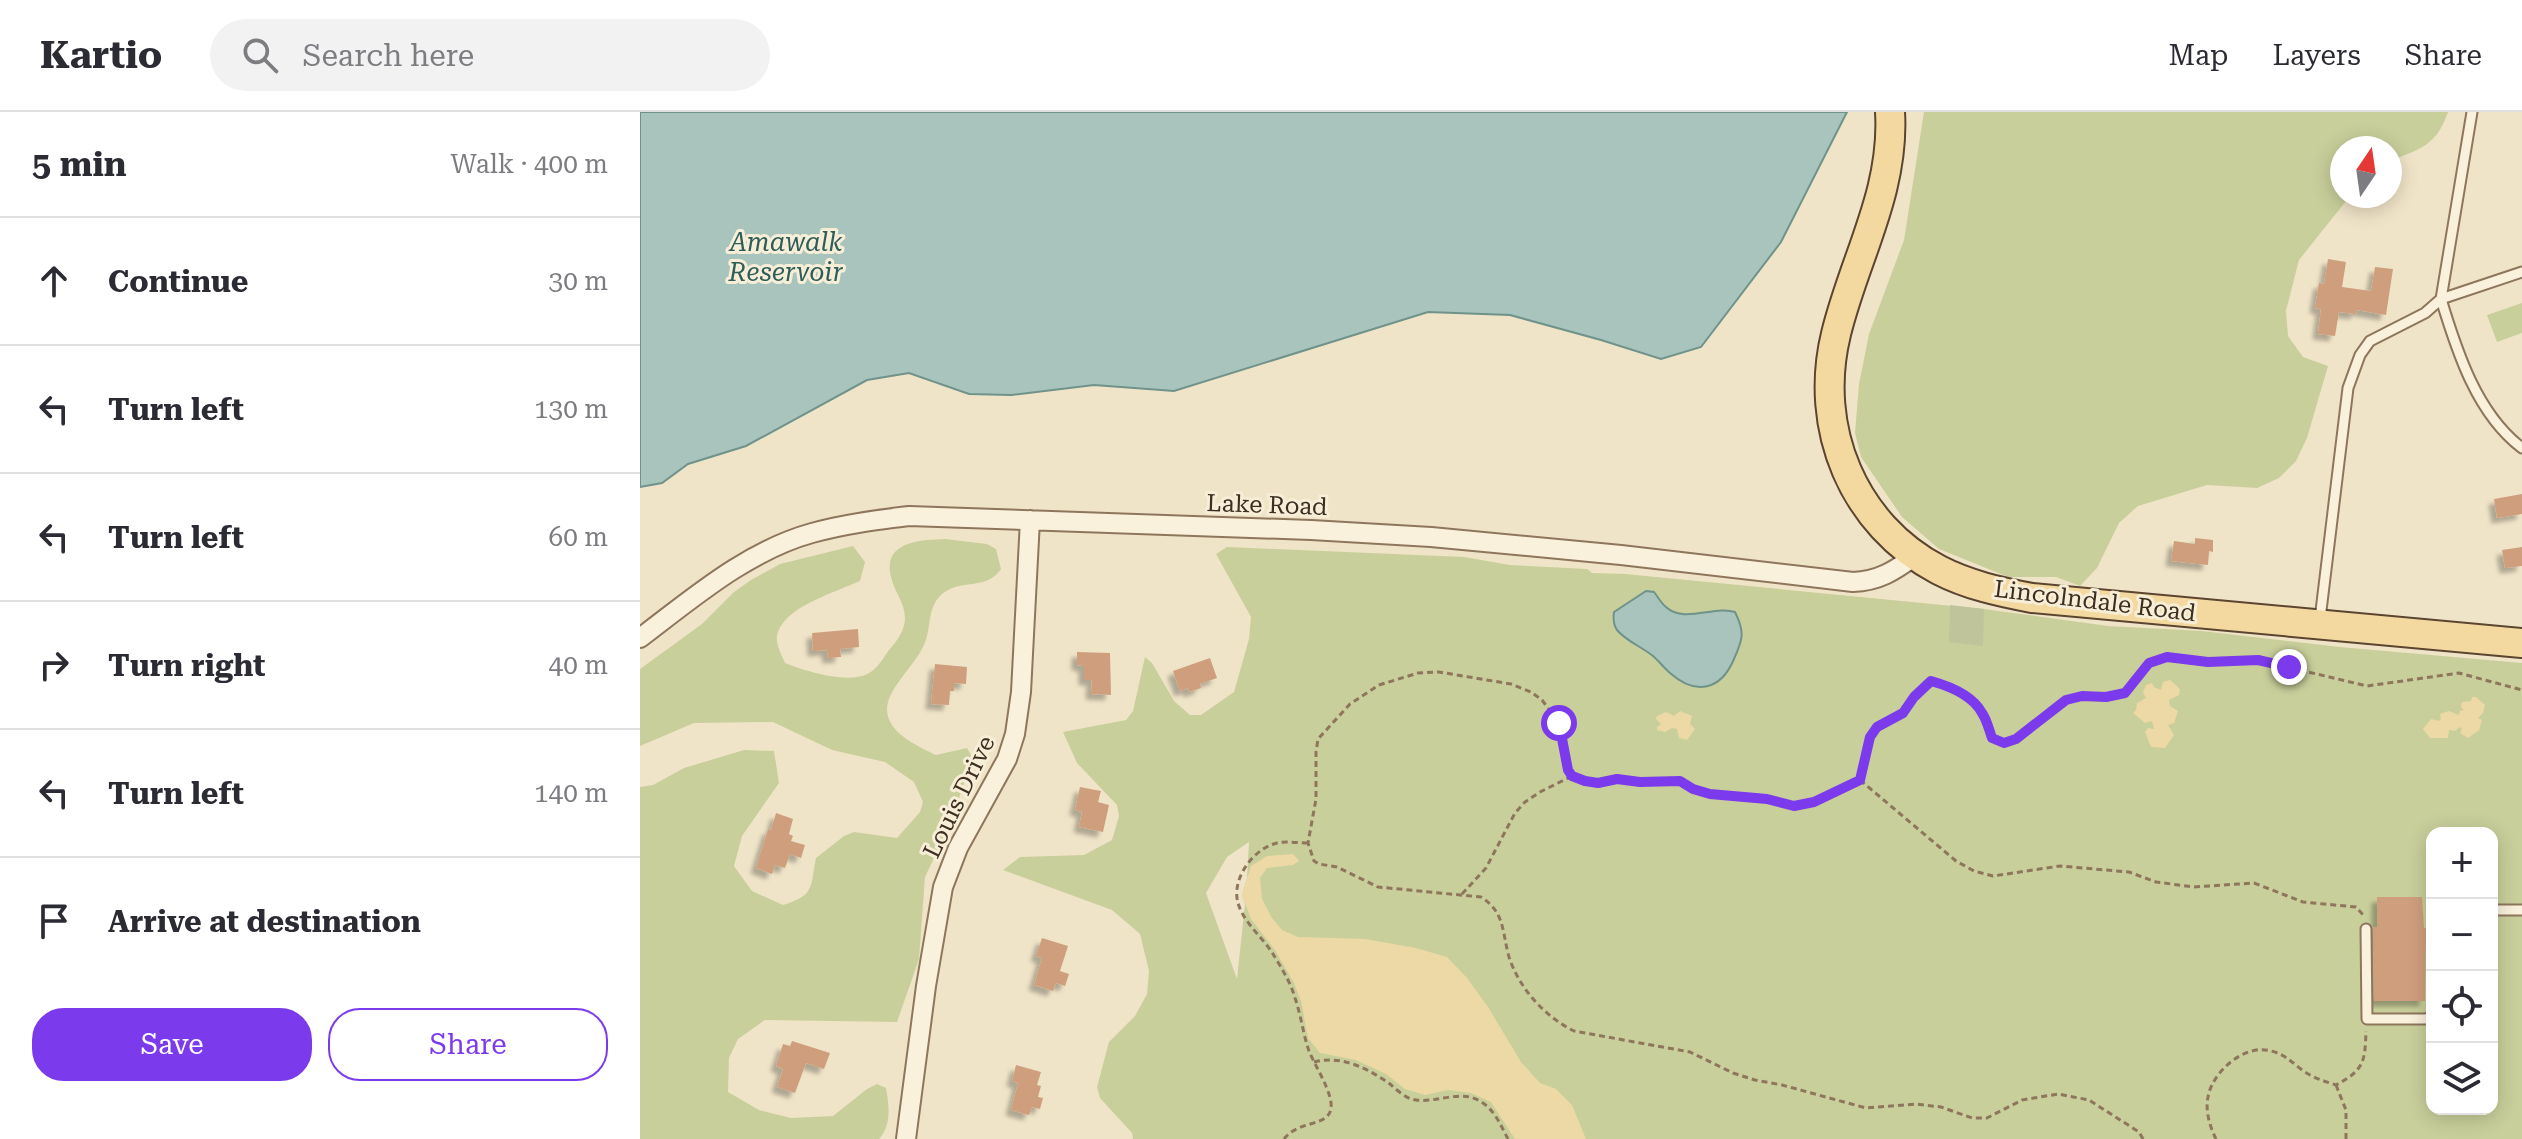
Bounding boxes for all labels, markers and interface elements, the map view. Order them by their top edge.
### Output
search box [210,19,770,91]
text: Kartio [40,33,162,77]
icon: search [238,33,282,77]
text: Search here [302,38,474,73]
text: Map [2169,39,2228,72]
text: Layers [2272,39,2361,72]
text: Share [2405,39,2482,72]
north arrow [2330,136,2402,208]
text: 5 min [32,144,127,184]
text: Walk · 400 m [450,149,608,179]
water label: Amawalk Reservoir [728,227,843,287]
icon: ahead [32,259,76,303]
text: Continue [108,264,248,299]
text: 30 m [549,266,608,296]
icon: left [32,387,76,431]
text: Turn left [108,392,244,427]
text: 130 m [534,394,608,424]
street label: Lake Road [1206,489,1328,521]
icon: left [32,515,76,559]
text: Turn left [108,520,244,555]
text: 60 m [549,522,608,552]
street label: Lincolndale Road [1993,575,2197,627]
icon: right [32,643,76,687]
text: Turn right [108,648,265,683]
route end [2271,649,2307,685]
text: 40 m [549,650,608,680]
route start [1541,705,1577,741]
street label: Louis Drive [917,731,1001,863]
icon: left [32,771,76,815]
text: Turn left [108,776,244,811]
text: 140 m [534,778,608,808]
map controls [2426,827,2498,1115]
button: + [2426,827,2498,899]
icon: arrive [32,899,76,943]
button: − [2426,899,2498,971]
text: Arrive at destination [108,904,421,939]
button: locate [2426,971,2498,1043]
button: Save [32,1008,312,1081]
button: Share [328,1008,608,1081]
button: layers [2426,1043,2498,1115]

